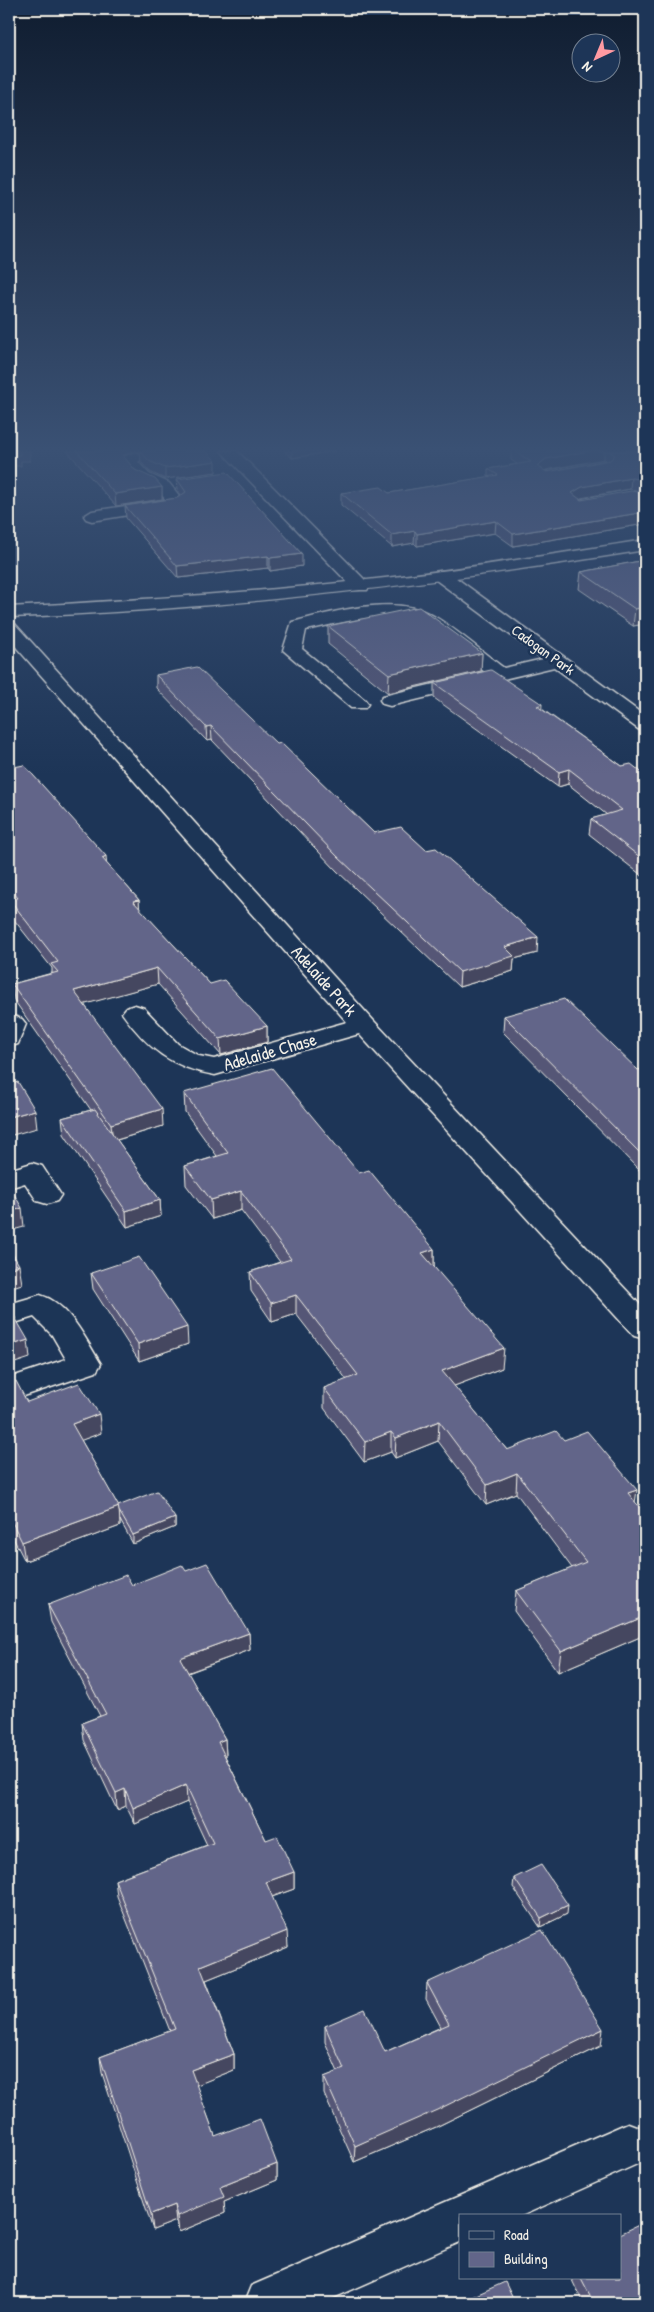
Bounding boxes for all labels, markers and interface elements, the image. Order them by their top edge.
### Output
north arrow [572,32,622,82]
text: N [577,58,596,77]
street label: Cadogan Park [507,619,579,680]
street label: Adelaide Park [286,940,363,1022]
street label: Adelaide Chase [220,1026,319,1077]
legend [459,2214,622,2280]
text: Road [504,2224,529,2245]
text: Building [504,2248,548,2269]

